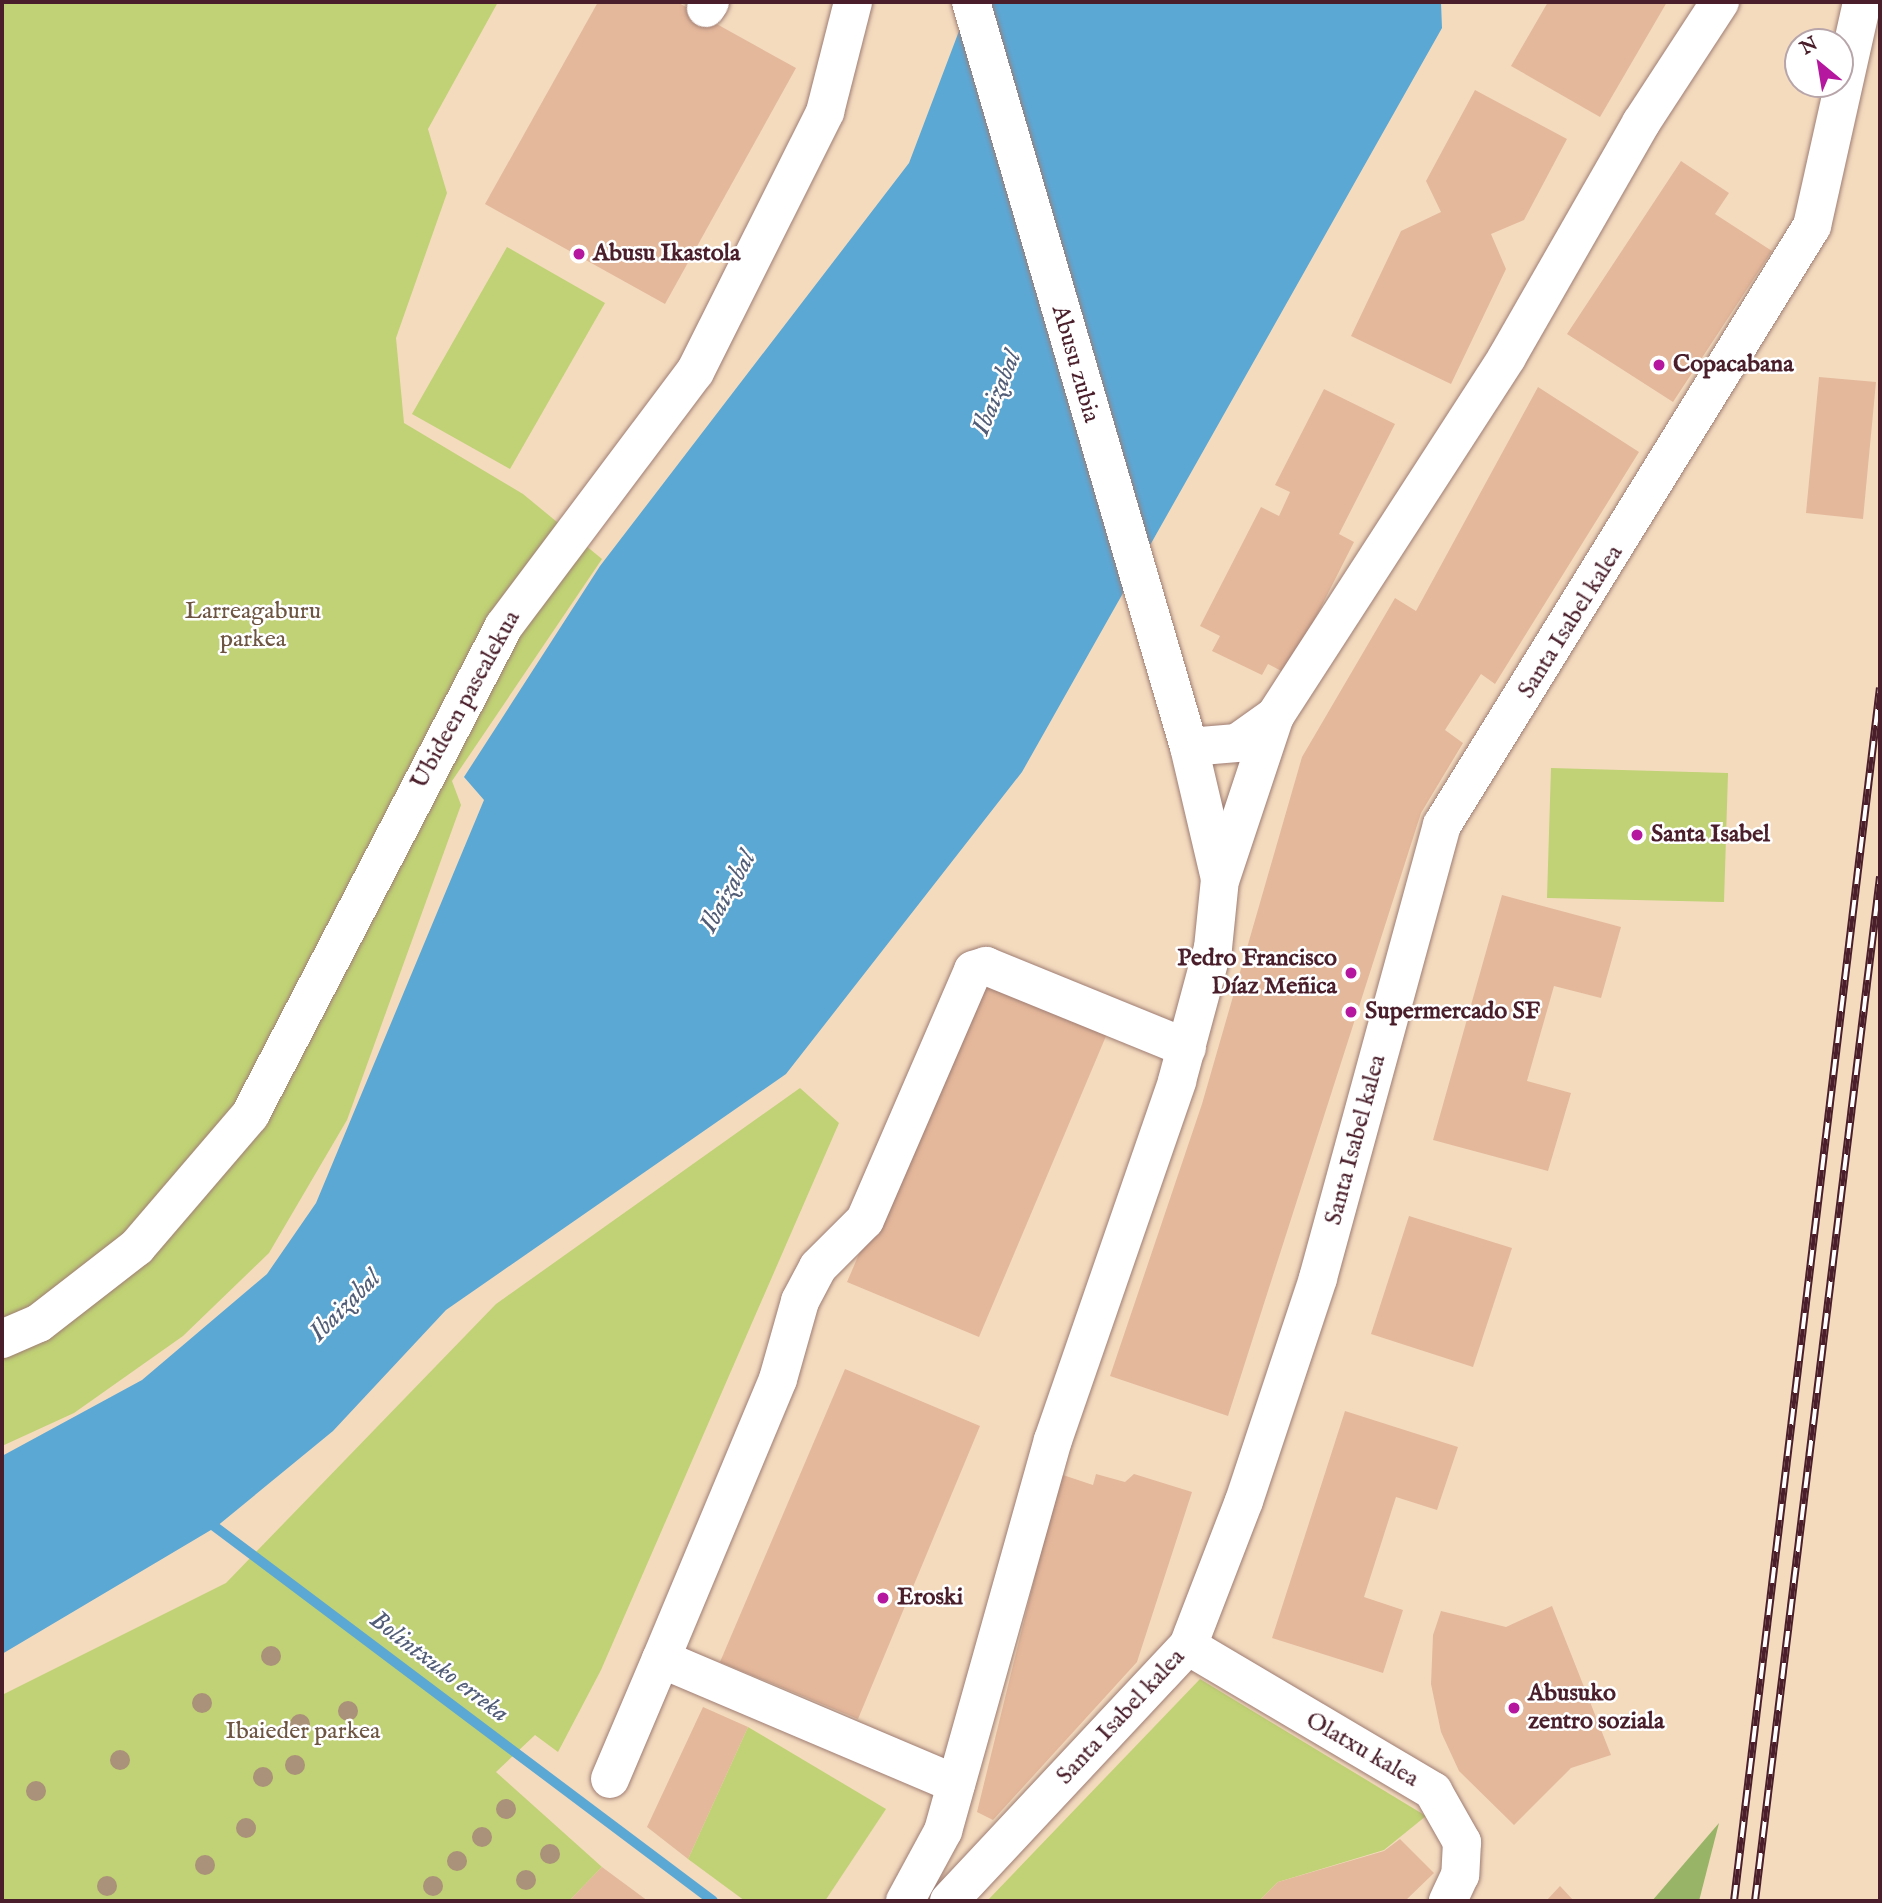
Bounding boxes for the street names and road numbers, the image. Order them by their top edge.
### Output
street label: Abusu zubia [1045,302,1105,426]
street label: Santa Isabel kalea [1512,540,1630,704]
street label: Ubideen pasealekua [405,606,527,794]
street label: Santa Isabel kalea [1319,1052,1393,1228]
street label: Santa Isabel kalea [1051,1643,1191,1791]
street label: Olatxu kalea [1300,1706,1424,1794]

